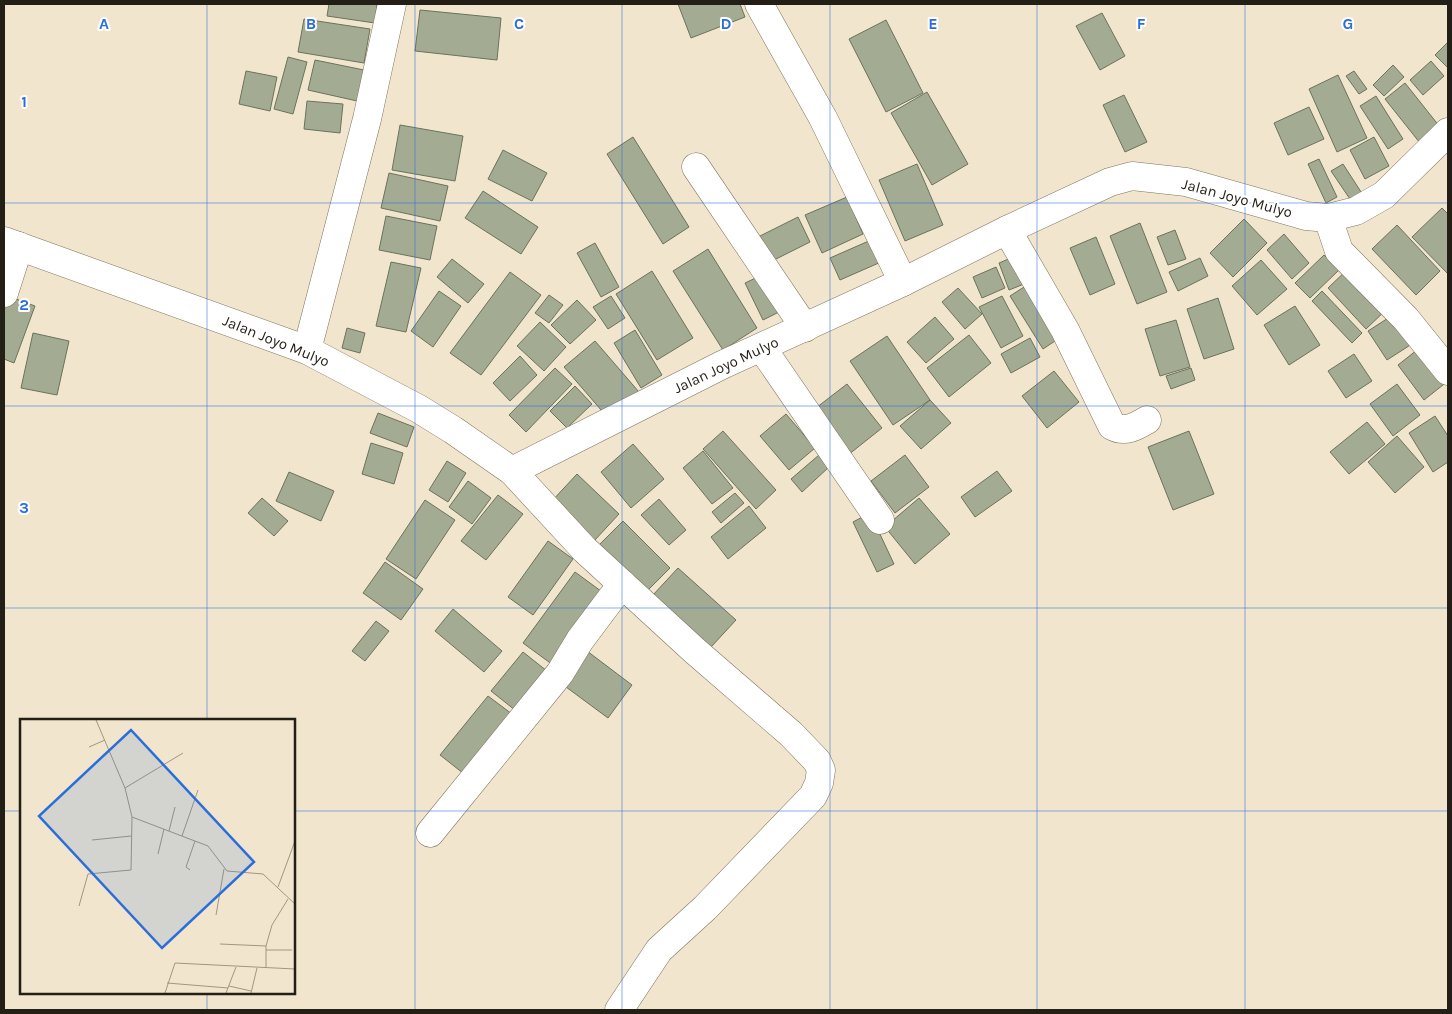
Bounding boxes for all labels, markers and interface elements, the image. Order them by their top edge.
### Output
text: A [99,14,109,33]
text: B [306,14,316,33]
text: C [514,14,524,33]
text: D [721,14,732,33]
text: E [928,14,938,33]
text: F [1137,14,1146,33]
text: G [1343,14,1353,33]
text: 1 [21,92,27,111]
street label: Jalan Joyo Mulyo [1180,175,1294,221]
text: 2 [19,295,29,314]
street label: Jalan Joyo Mulyo [220,311,332,371]
street label: Jalan Joyo Mulyo [671,333,781,397]
text: 3 [19,498,29,517]
inset map [20,719,295,994]

